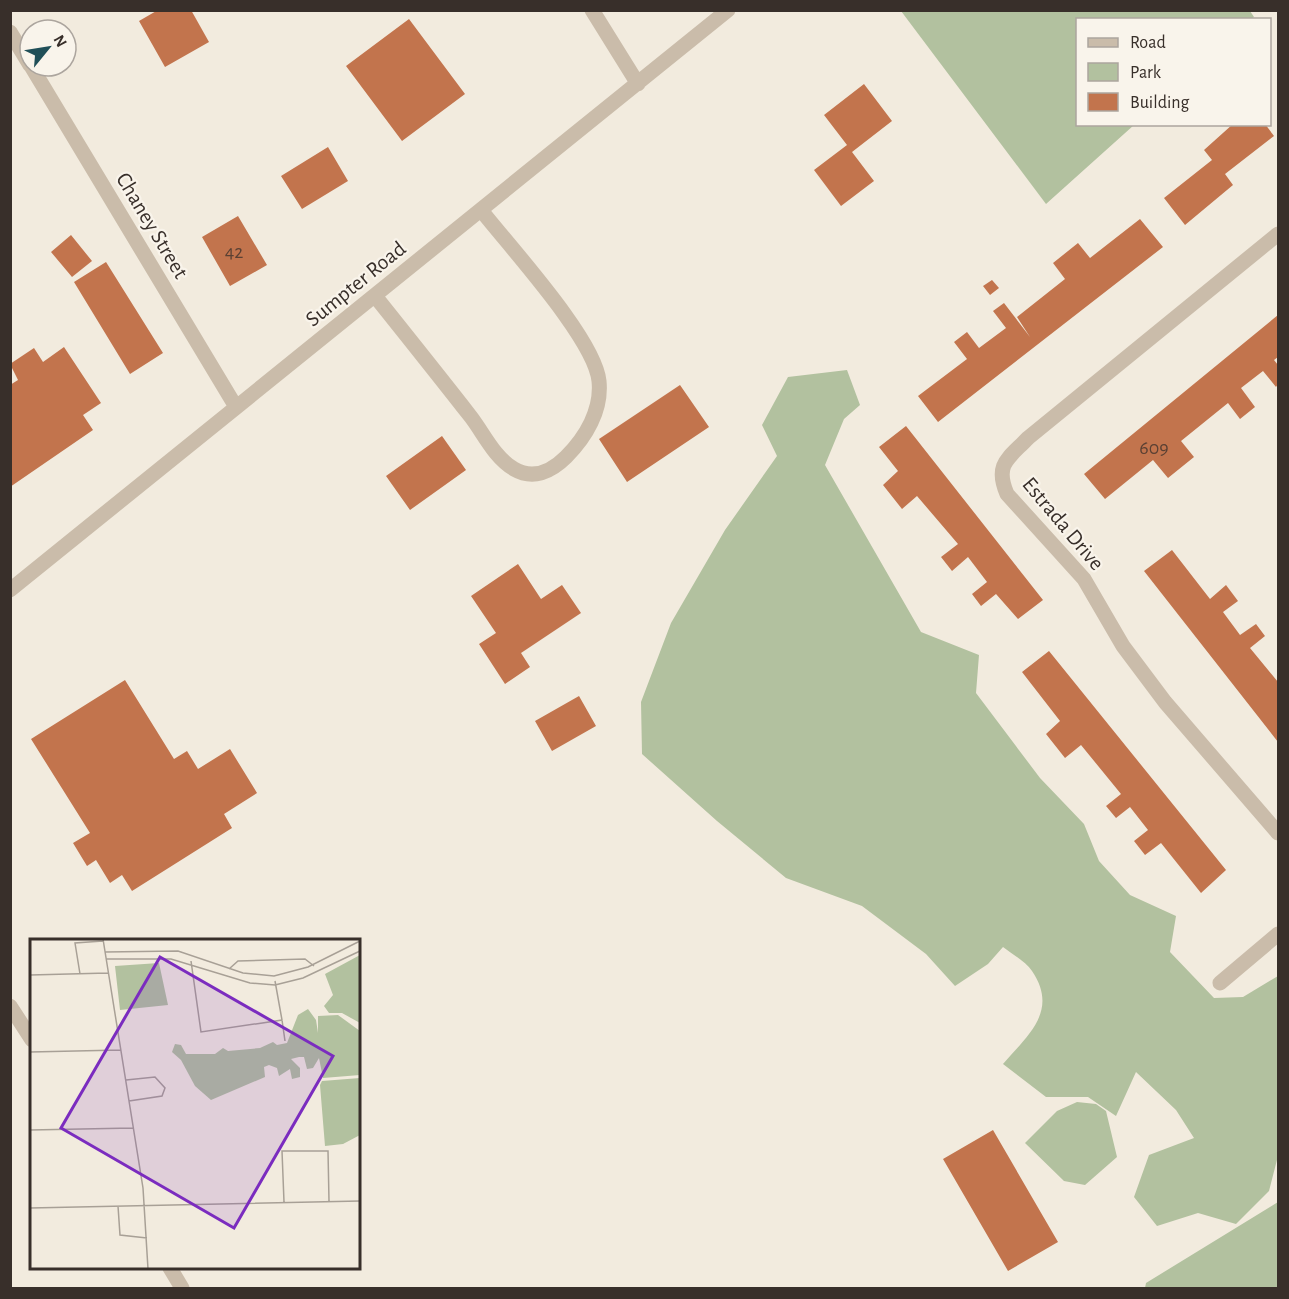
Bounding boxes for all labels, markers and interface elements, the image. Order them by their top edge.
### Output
north arrow [18,18,78,78]
legend [1076,18,1271,126]
text: N [50,32,70,50]
text: Road [1130,34,1166,52]
text: Park [1130,64,1162,82]
text: Building [1130,94,1190,112]
street label: Chaney Street [112,169,192,282]
street label: Sumpter Road [301,237,410,331]
house number: 42 [225,242,243,262]
house number: 609 [1139,438,1169,458]
street label: Estrada Drive [1018,473,1108,574]
inset map [30,939,360,1269]

